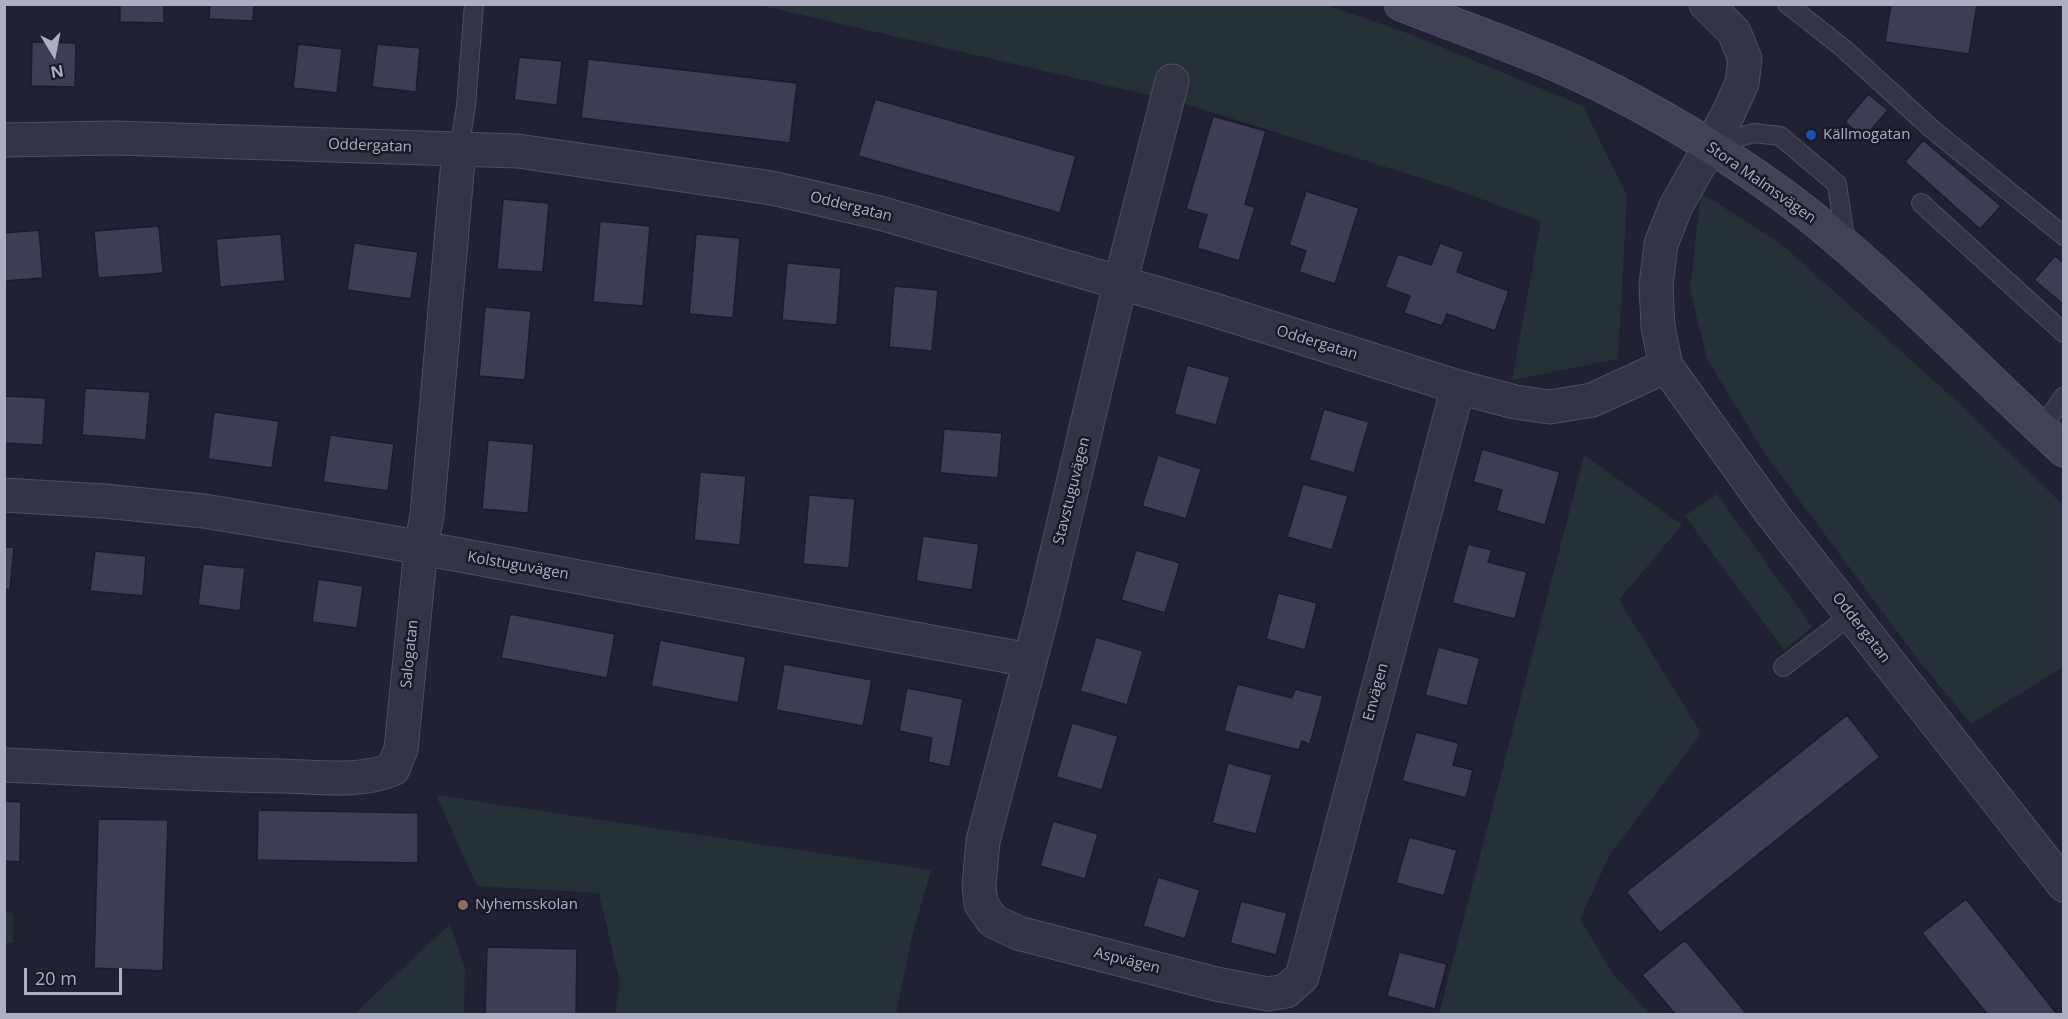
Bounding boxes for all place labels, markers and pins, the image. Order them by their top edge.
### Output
place label: Källmogatan [1823,126,1910,144]
marker: Källmogatan [1804,128,1818,142]
place label: Nyhemsskolan [475,896,578,914]
marker: Nyhemsskolan [456,898,470,912]

